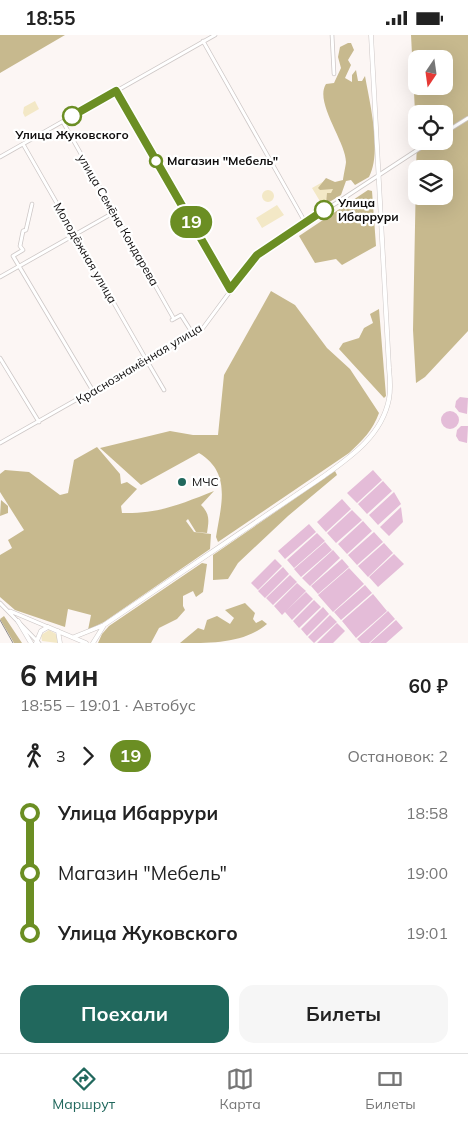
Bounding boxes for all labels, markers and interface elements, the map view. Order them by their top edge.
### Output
text: 18:55 [25,6,75,30]
north arrow [408,50,452,95]
map controls [408,50,453,205]
button: locate [408,105,453,150]
marker: Улица Жуковского [62,106,82,126]
place label: Улица Жуковского [14,127,129,142]
street label: улица Семёна Кондарева [75,151,162,288]
place label: Магазин "Мебель" [167,153,278,168]
marker: Магазин "Мебель" [149,154,163,168]
button: layers [408,160,453,205]
place label: Улица Ибаррури [337,195,399,224]
street label: Молодёжная улица [50,200,120,306]
marker: Улица Ибаррури [314,200,334,220]
line badge: 19 [168,206,214,238]
text: 19 [180,210,202,233]
street label: Краснознамённая улица [73,320,205,407]
place label: МЧС [192,474,219,489]
marker: МЧС [176,476,188,488]
text: 6 мин [20,658,99,693]
text: 60 ₽ [409,674,448,698]
text: 18:55 – 19:01 · Автобус [20,695,196,715]
icon: walk [20,742,48,770]
icon: forward [74,742,102,770]
text: 19 [120,744,141,767]
text: 3 [56,746,66,766]
text: Остановок: 2 [347,746,448,766]
text: Улица Ибаррури [58,801,218,825]
text: 18:58 [406,803,448,823]
text: Магазин "Мебель" [58,861,227,885]
text: 19:00 [406,863,448,883]
text: Улица Жуковского [58,921,238,945]
text: 19:01 [406,923,448,943]
button: Поехали [20,985,229,1043]
button: Билеты [239,985,448,1043]
tab: Маршрут [52,1065,115,1113]
tab: Карта [220,1065,261,1113]
tab: Билеты [365,1065,416,1113]

